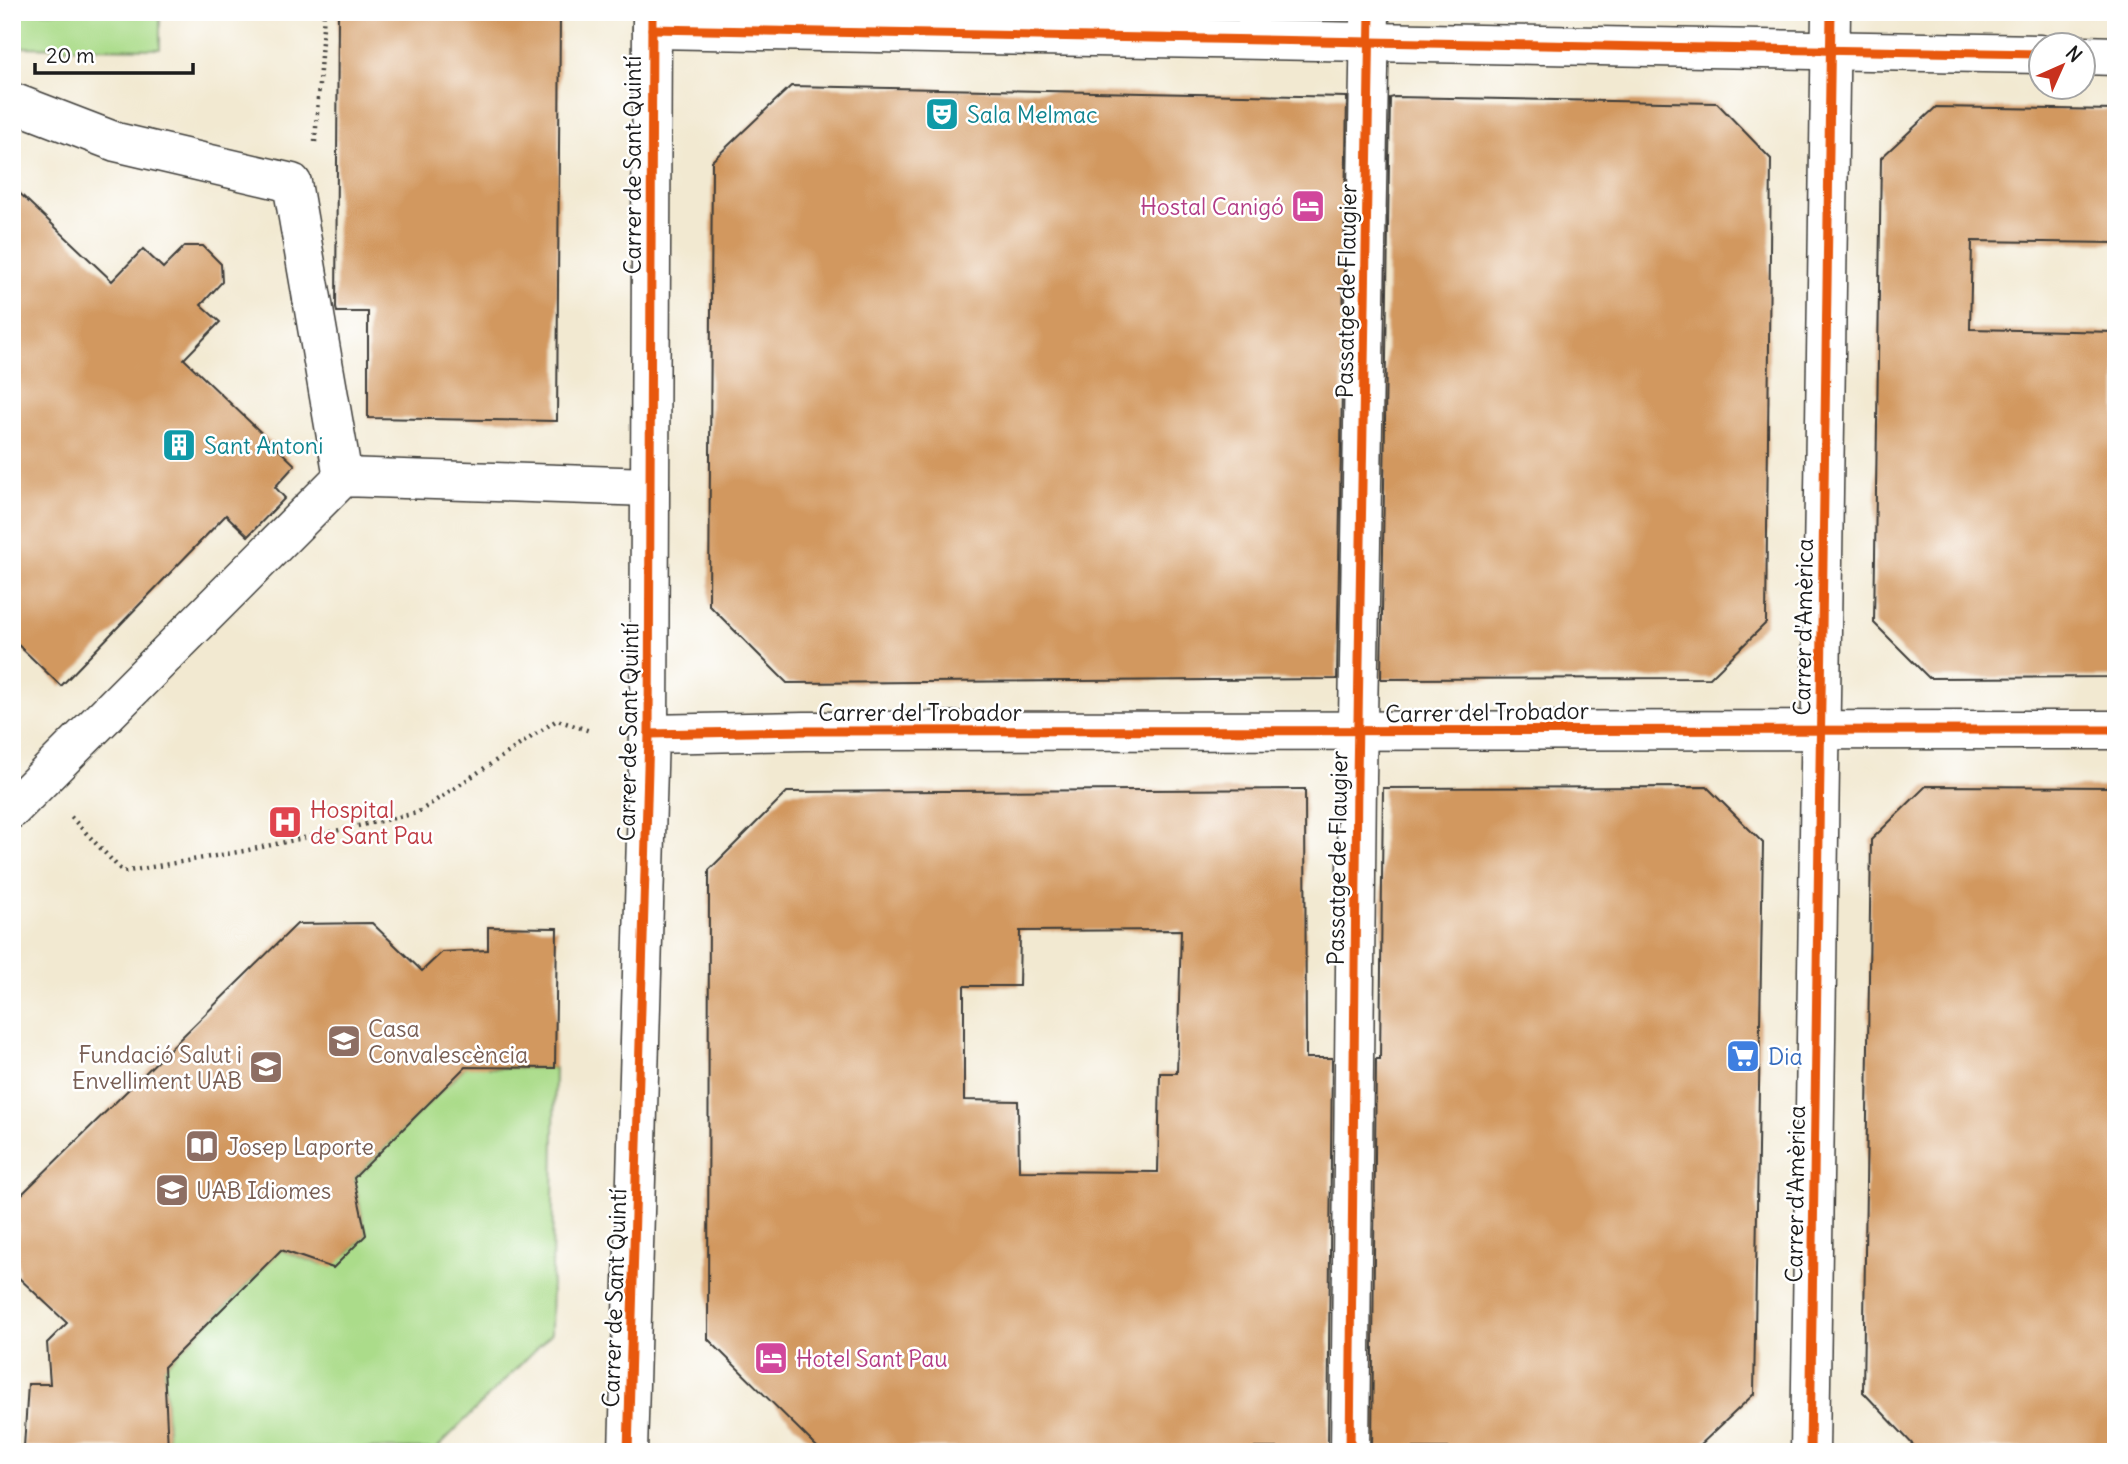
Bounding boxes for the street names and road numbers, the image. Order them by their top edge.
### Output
street label: Carrer de Sant Quintí [618,56,647,274]
street label: Passatge de Flaugier [1330,183,1362,398]
street label: Carrer d'Amèrica [1787,538,1819,716]
street label: Carrer de Sant Quintí [612,622,644,842]
street label: Carrer del Trobador [1385,696,1590,728]
street label: Carrer del Trobador [818,698,1023,727]
street label: Passatge de Flaugier [1321,750,1353,965]
street label: Carrer d'Amèrica [1779,1105,1811,1283]
street label: Carrer de Sant Quintí [596,1188,632,1408]

